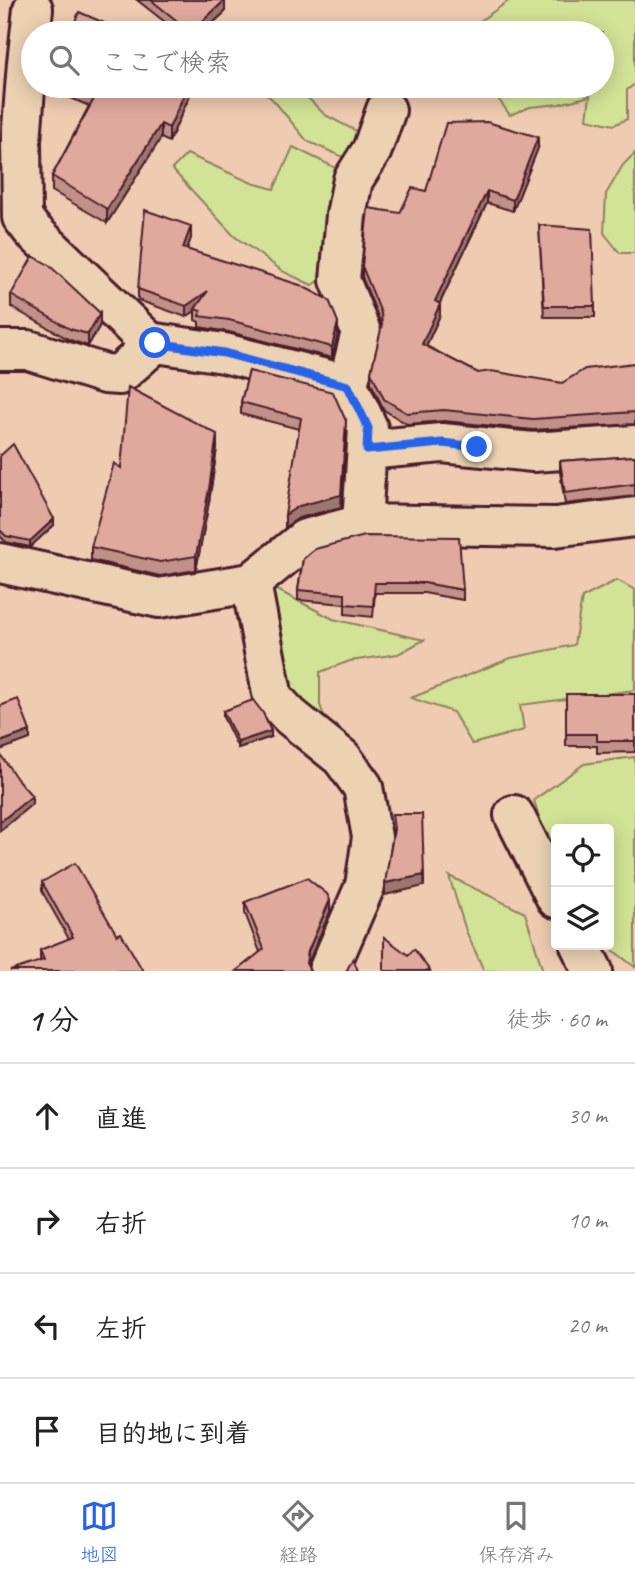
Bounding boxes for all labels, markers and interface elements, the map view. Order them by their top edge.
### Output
search box [21,21,614,98]
icon: search [45,41,83,79]
text: ここで検索 [101,46,231,79]
route start [139,327,170,358]
route end [461,431,492,462]
map controls [551,824,614,950]
button: locate [551,824,614,887]
button: layers [551,887,614,950]
text: 1 分 [28,1001,79,1039]
text: 徒歩 · 60 m [506,1005,607,1034]
icon: ahead [28,1097,66,1135]
text: 30 m [568,1101,607,1130]
text: 直進 [95,1102,147,1135]
icon: right [28,1202,66,1240]
text: 10 m [568,1206,607,1235]
text: 右折 [95,1207,147,1240]
icon: left [28,1307,66,1345]
text: 20 m [568,1311,607,1340]
text: 左折 [95,1312,147,1345]
icon: arrive [28,1412,66,1450]
text: 目的地に到着 [95,1417,251,1450]
tab: 地図 [80,1497,119,1567]
tab: 経路 [279,1497,318,1567]
tab: 保存済み [478,1497,555,1567]

